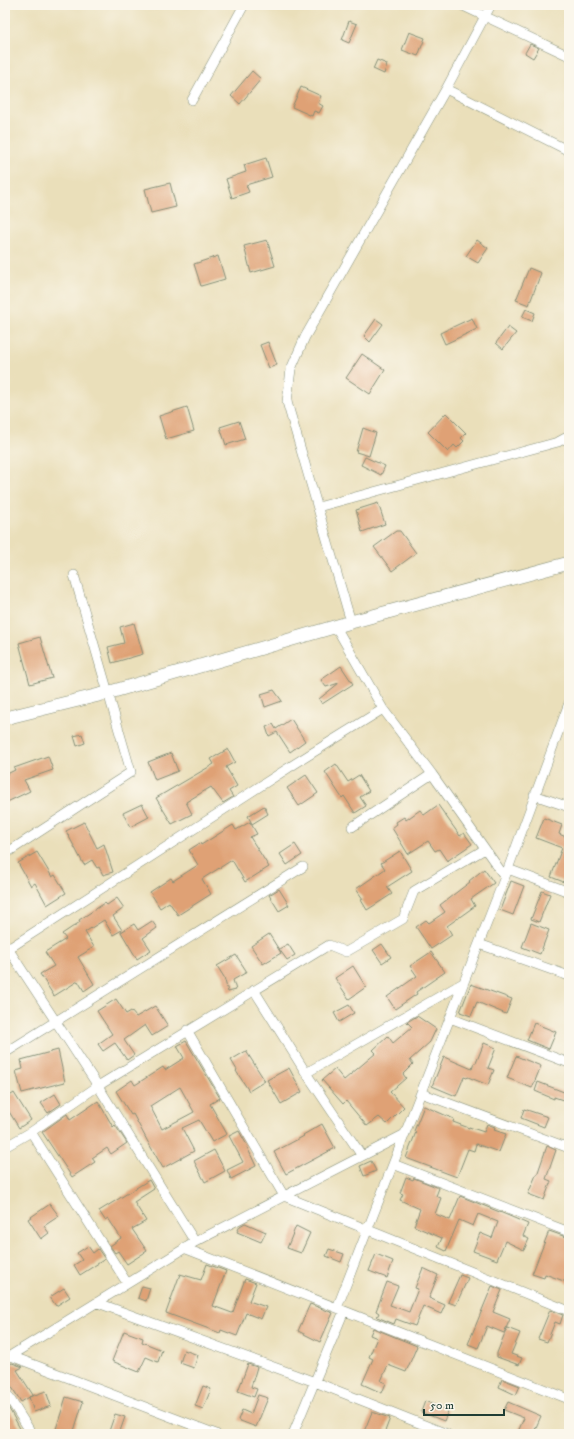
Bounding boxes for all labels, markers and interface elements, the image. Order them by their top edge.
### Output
scale bar [424,1391,504,1417]
text: 50 m [430,1398,454,1413]

